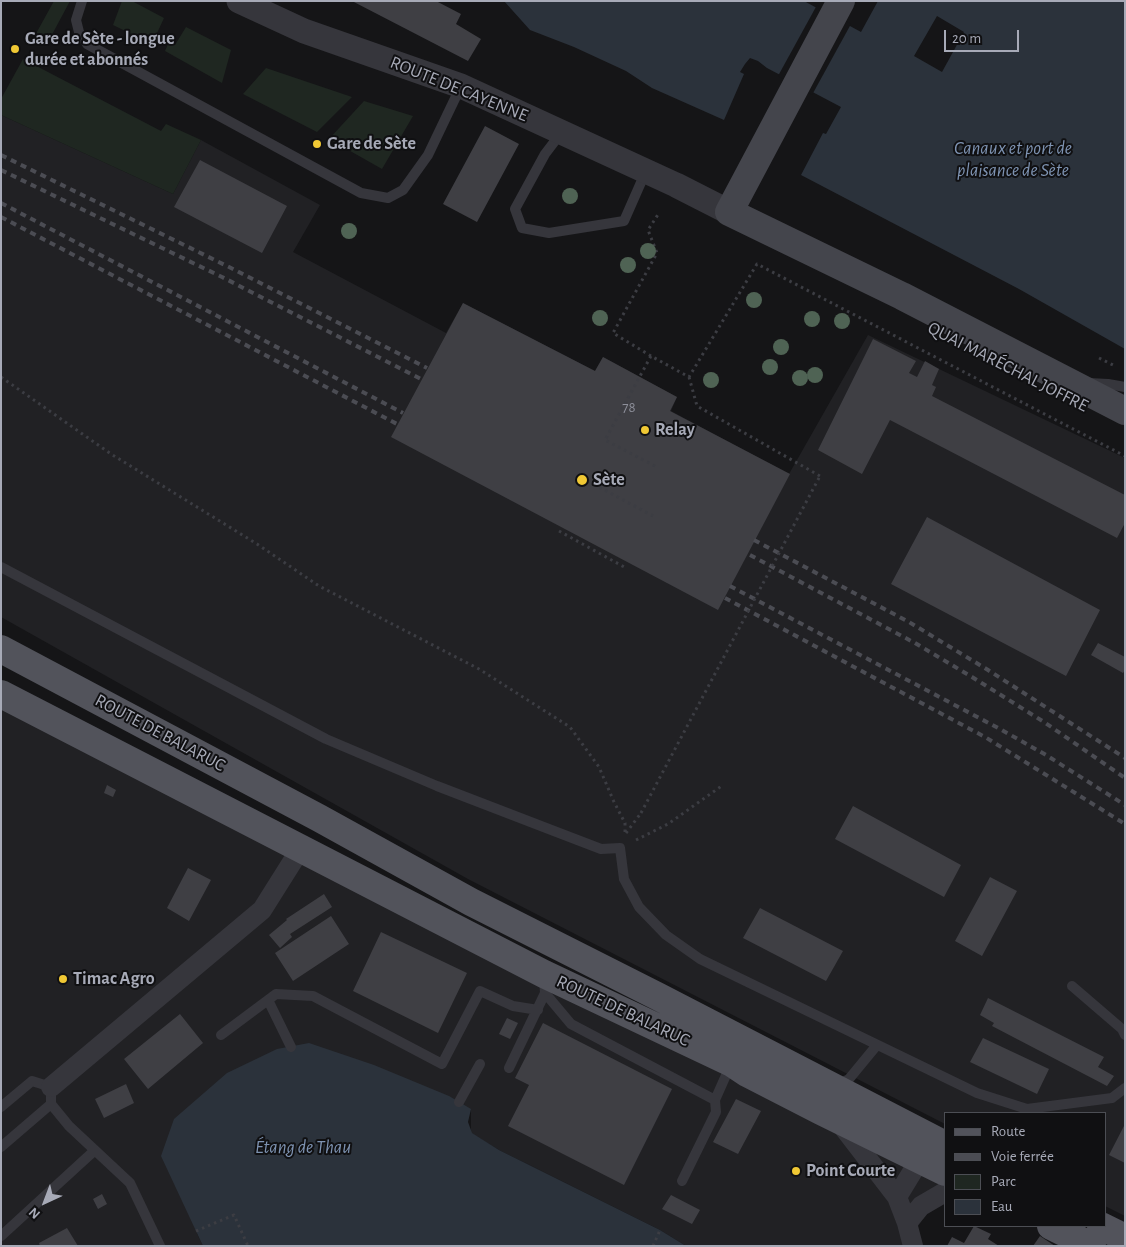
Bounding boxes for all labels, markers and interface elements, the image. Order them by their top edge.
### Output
scale bar [946,20,1021,52]
place label: Gare de Sète - longue durée et abonnés [25,28,175,70]
text: 20 m [952,31,981,46]
marker: Gare de Sète - longue durée et abonnés [9,43,21,55]
street label: ROUTE DE CAYENNE [387,52,531,126]
place label: Gare de Sète [327,133,416,155]
water label: Canaux et port de plaisance de Sète [954,137,1072,181]
marker: Gare de Sète [311,138,323,150]
street label: QUAI MARÉCHAL JOFFRE [924,317,1092,417]
house number: 78 [622,398,636,416]
place label: Relay [655,419,695,441]
marker: Relay [639,424,651,436]
place label: Sète [593,469,625,491]
marker: Sète [575,473,589,487]
street label: ROUTE DE BALARUC [91,690,229,776]
place label: Timac Agro [73,968,155,990]
street label: ROUTE DE BALARUC [553,971,693,1051]
marker: Timac Agro [57,973,69,985]
legend [944,1112,1106,1227]
text: Route [991,1124,1025,1139]
water label: Étang de Thau [255,1136,351,1158]
text: Voie ferrée [991,1149,1054,1164]
place label: Point Courte [806,1160,895,1182]
marker: Point Courte [790,1165,802,1177]
text: Parc [991,1174,1016,1189]
north arrow [20,1177,70,1227]
text: Eau [991,1199,1013,1214]
text: N [26,1205,43,1221]

